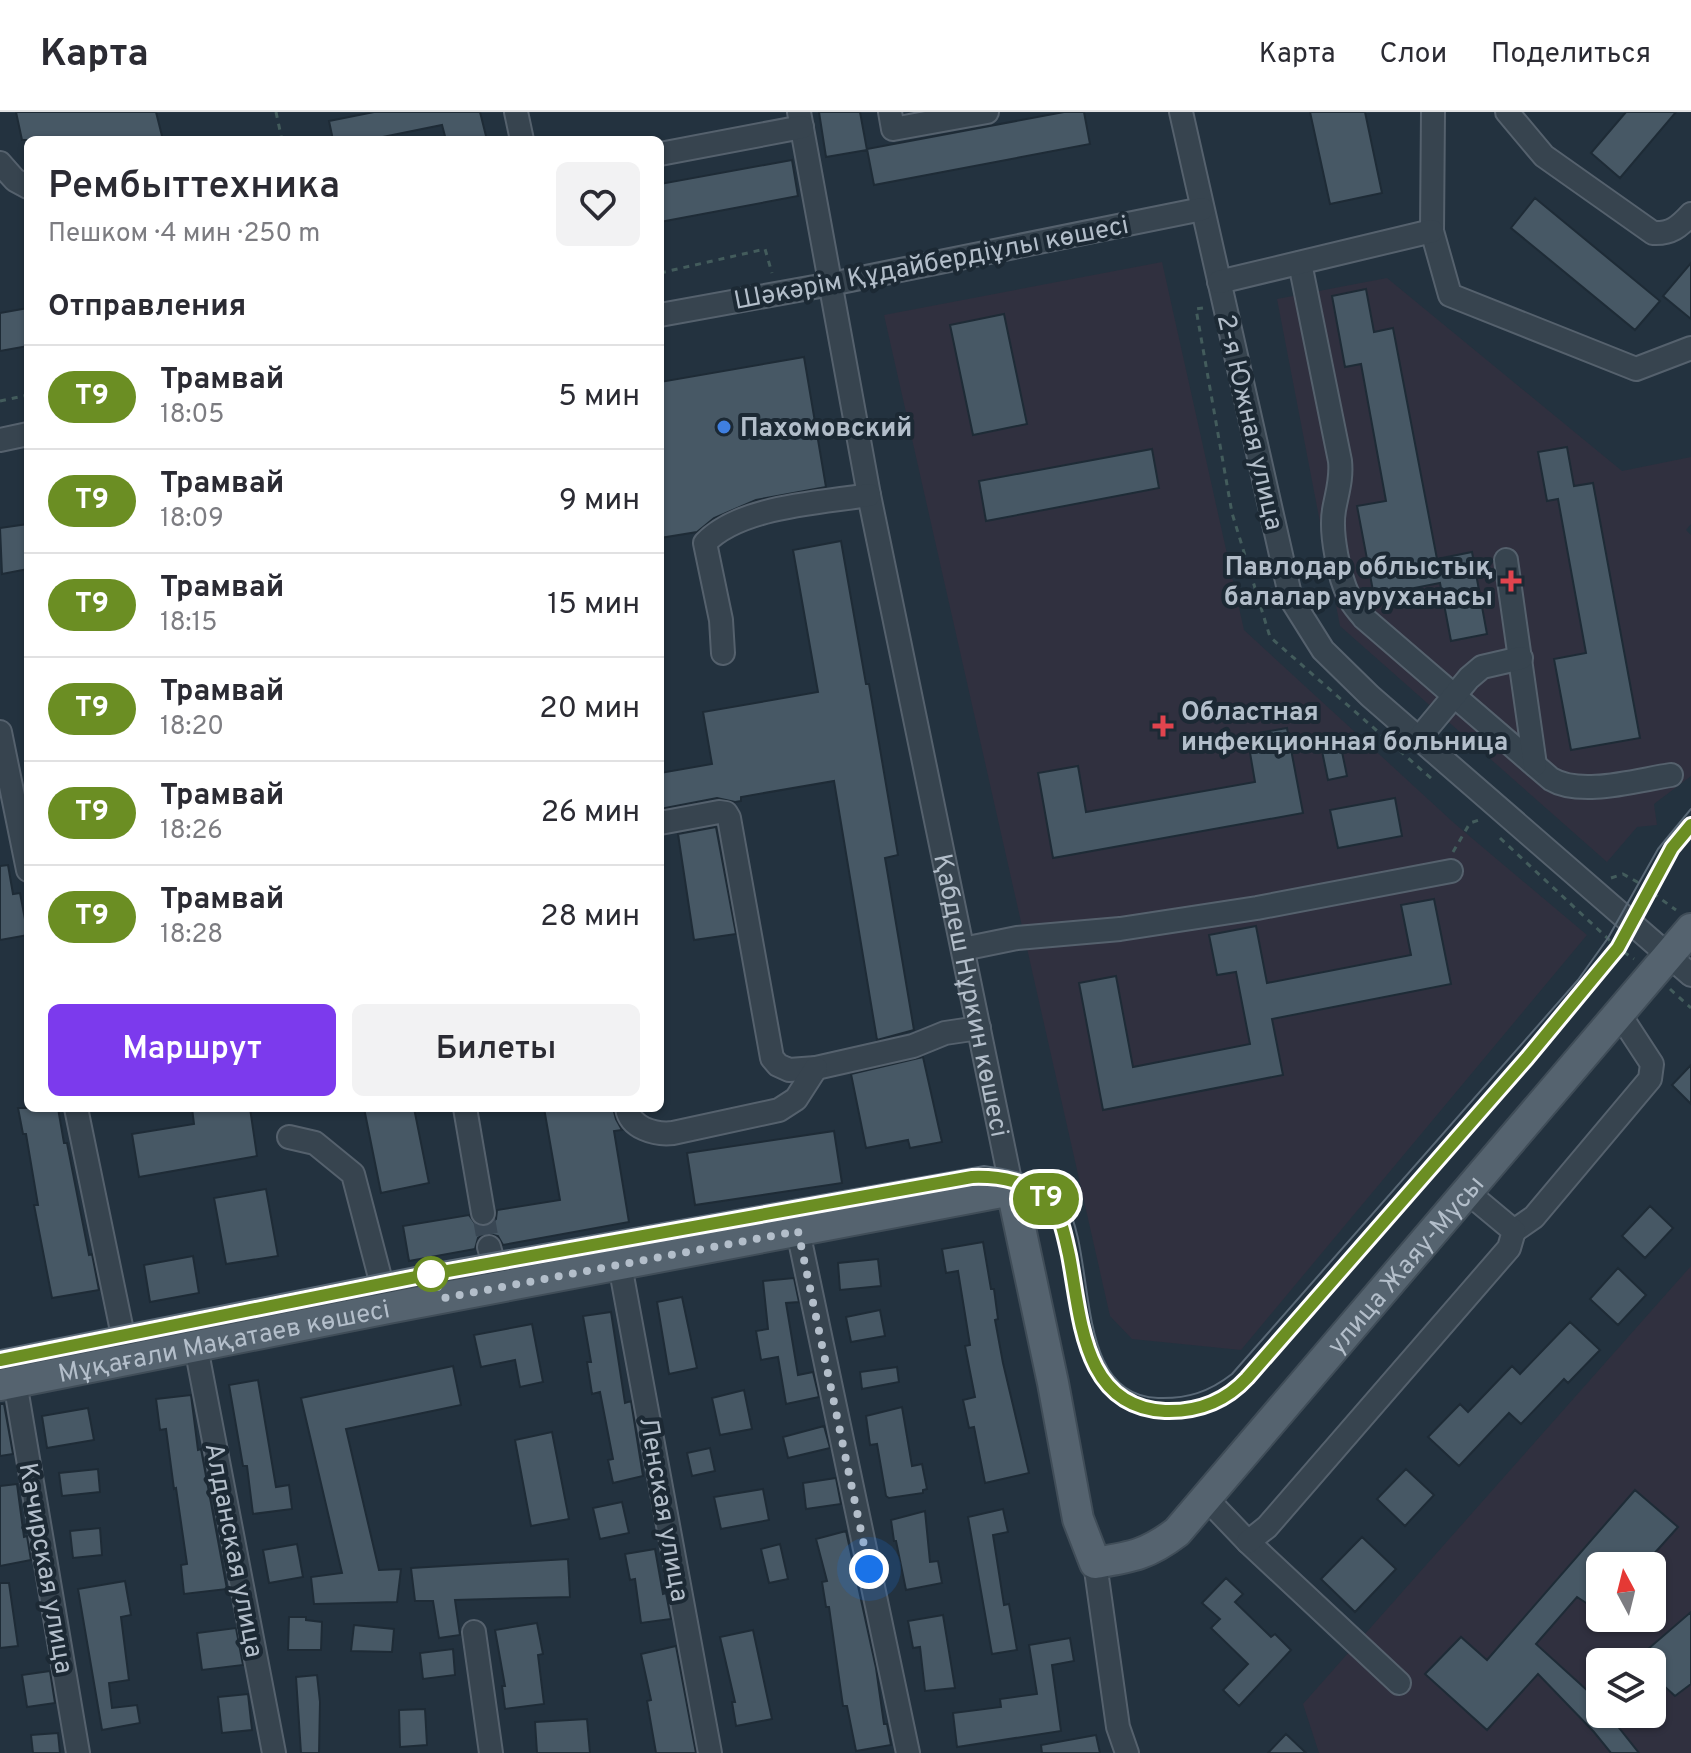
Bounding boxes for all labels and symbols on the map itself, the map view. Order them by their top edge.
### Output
street label: Шәкәрім Құдайбердіұлы көшесі [731,210,1132,319]
street label: 2-я Южная улица [1208,311,1289,534]
place label: Пахомовский [740,413,912,446]
marker: Пахомовский [715,418,733,436]
place label: Павлодар облыстық балалар ауруханасы [1224,552,1493,615]
marker: Павлодар облыстық балалар ауруханасы [1500,570,1522,592]
place label: Областная инфекционная больница [1181,697,1508,760]
marker: Областная инфекционная больница [1152,715,1174,737]
street label: Қабдеш Нұркин көшесі [924,851,1015,1140]
street label: улица Жаяу-Мусы [1321,1169,1493,1363]
line badge: T9 [1010,1173,1082,1225]
unlabelled marker [414,1257,448,1291]
street label: Мұқағали Мақатаев көшесі [55,1294,393,1392]
street label: Ленская улица [630,1414,695,1604]
street label: Алданская улица [196,1440,270,1661]
street label: Качирская улица [10,1461,79,1676]
your location [849,1549,889,1589]
north arrow [1586,1552,1666,1632]

